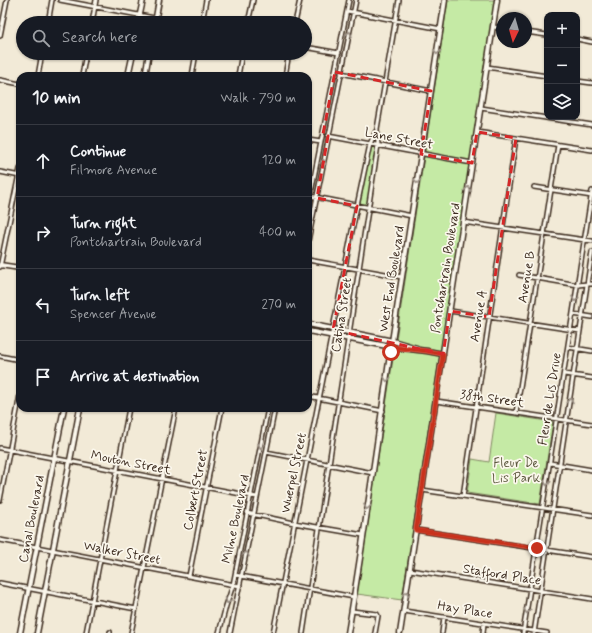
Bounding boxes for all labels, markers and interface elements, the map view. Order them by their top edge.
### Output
north arrow [496,12,532,48]
map controls [544,12,580,120]
button: + [544,12,580,48]
search box [16,16,312,60]
icon: search [30,27,52,49]
text: Search here [62,28,138,48]
one-way arrow [344,31,352,37]
button: − [544,48,580,84]
one-way arrow [433,49,442,55]
button: layers [544,84,580,120]
text: 10 min [32,87,81,109]
text: Walk · 790 m [221,90,296,107]
street label: Lane Street [363,124,435,154]
text: Continue [70,142,126,162]
icon: ahead [32,150,54,172]
text: 120 m [262,152,296,169]
one-way arrow [319,159,327,165]
text: Filmore Avenue [70,162,157,179]
one-way arrow [413,178,422,184]
one-way arrow [463,186,472,192]
street label: Pontchartrain Boulevard [427,202,465,334]
text: Turn right [70,214,137,234]
icon: right [32,222,54,244]
text: 400 m [259,224,296,241]
street label: West End Boulevard [375,225,409,333]
text: Pontchartrain Boulevard [70,234,202,251]
street label: Avenue B [515,250,539,304]
street label: Catina Street [328,276,356,354]
text: Turn left [70,286,130,306]
street label: Avenue A [467,289,491,343]
icon: left [32,294,54,316]
text: 270 m [261,296,296,313]
one-way arrow [571,296,580,302]
text: Spencer Avenue [70,306,157,323]
route start [382,343,400,361]
street label: Fleur de Lis Drive [534,351,566,446]
icon: arrive [32,366,54,388]
text: Arrive at destination [70,367,199,387]
one-way arrow [383,376,392,382]
street label: 38th Street [459,386,526,412]
one-way arrow [565,398,573,404]
street label: Wuerpel Street [277,431,311,515]
one-way arrow [258,443,266,449]
street label: Mouton Street [89,447,173,479]
street label: Colbert Street [180,448,212,532]
park label: Fleur De Lis Park [492,455,541,487]
street label: Milne Boulevard [218,473,254,565]
street label: Canal Boulevard [15,474,49,564]
one-way arrow [543,480,552,486]
one-way arrow [363,504,372,510]
street label: Walker Street [82,537,162,569]
route end [528,539,546,557]
one-way arrow [242,550,250,557]
street label: Stafford Place [462,560,542,592]
one-way arrow [401,591,410,598]
one-way arrow [224,597,232,604]
street label: Hay Place [436,597,494,623]
one-way arrow [523,608,532,614]

